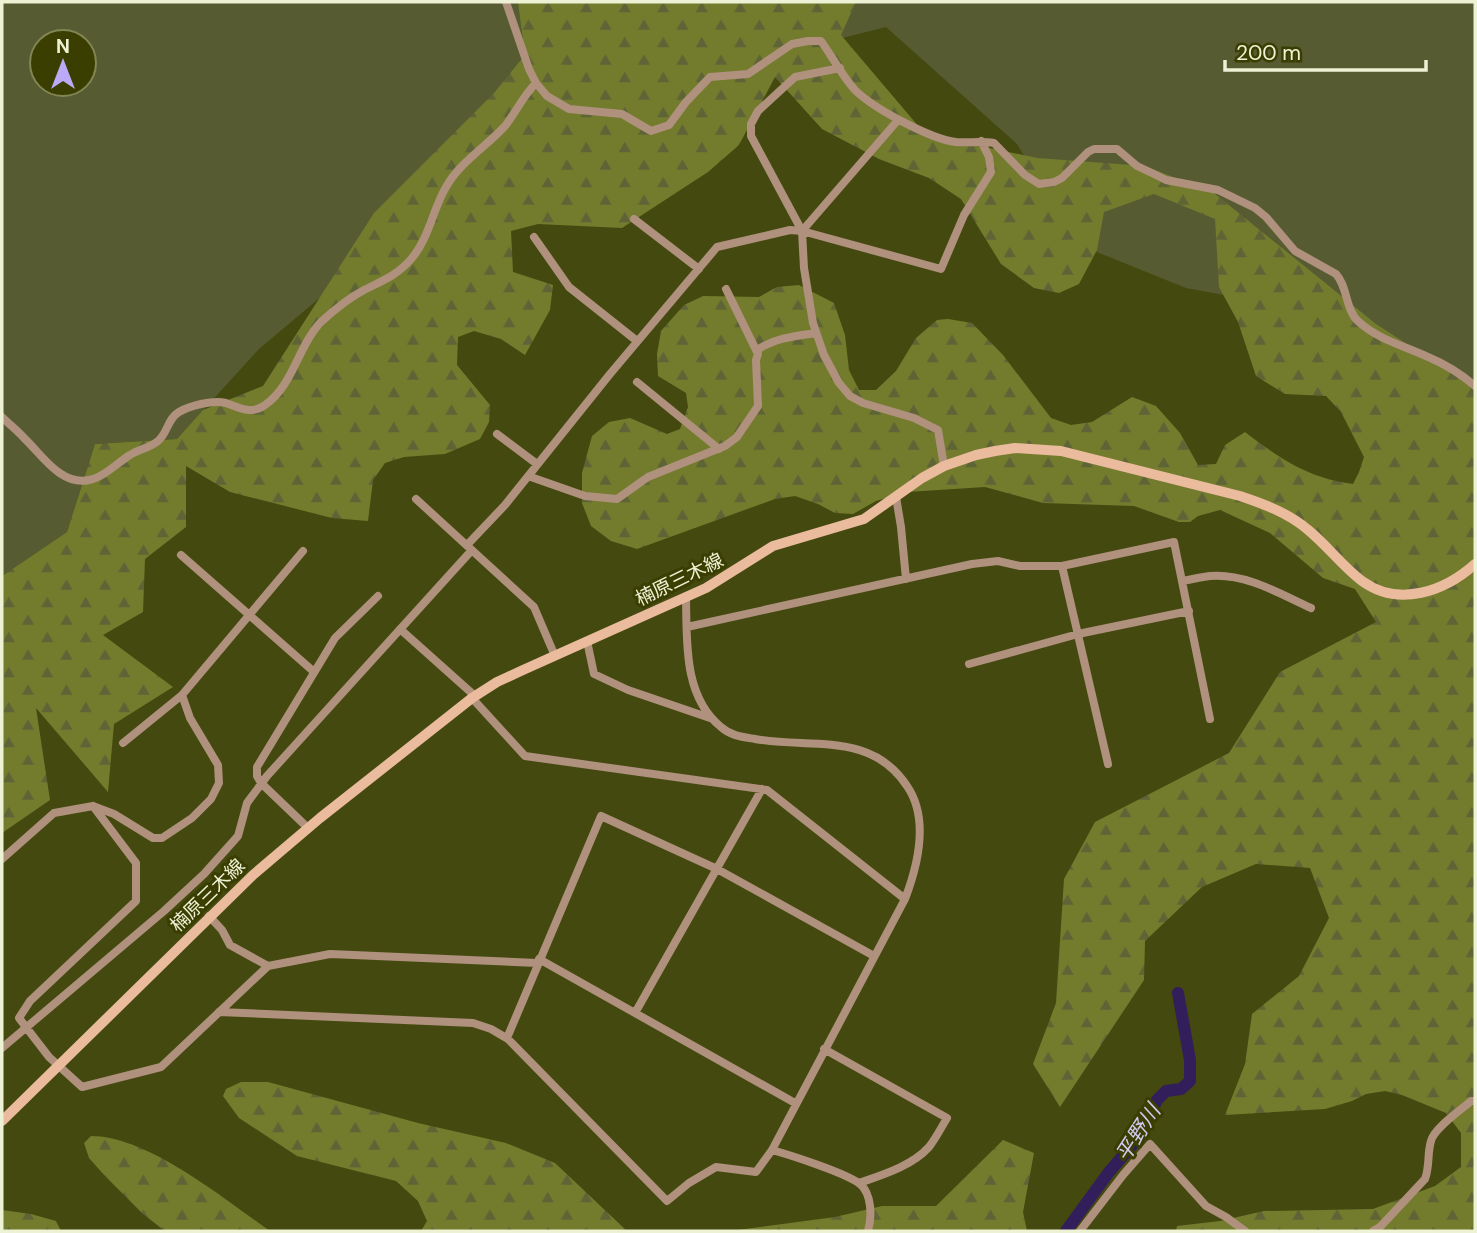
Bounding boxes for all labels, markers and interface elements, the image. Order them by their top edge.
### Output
north arrow [28,28,98,98]
scale bar [1225,28,1426,72]
text: N [56,34,70,59]
text: 200 m [1236,39,1301,67]
street label: 楠原三木線 [631,547,727,612]
street label: 楠原三木線 [164,853,250,937]
water label: 平野川 [1109,1097,1168,1167]

